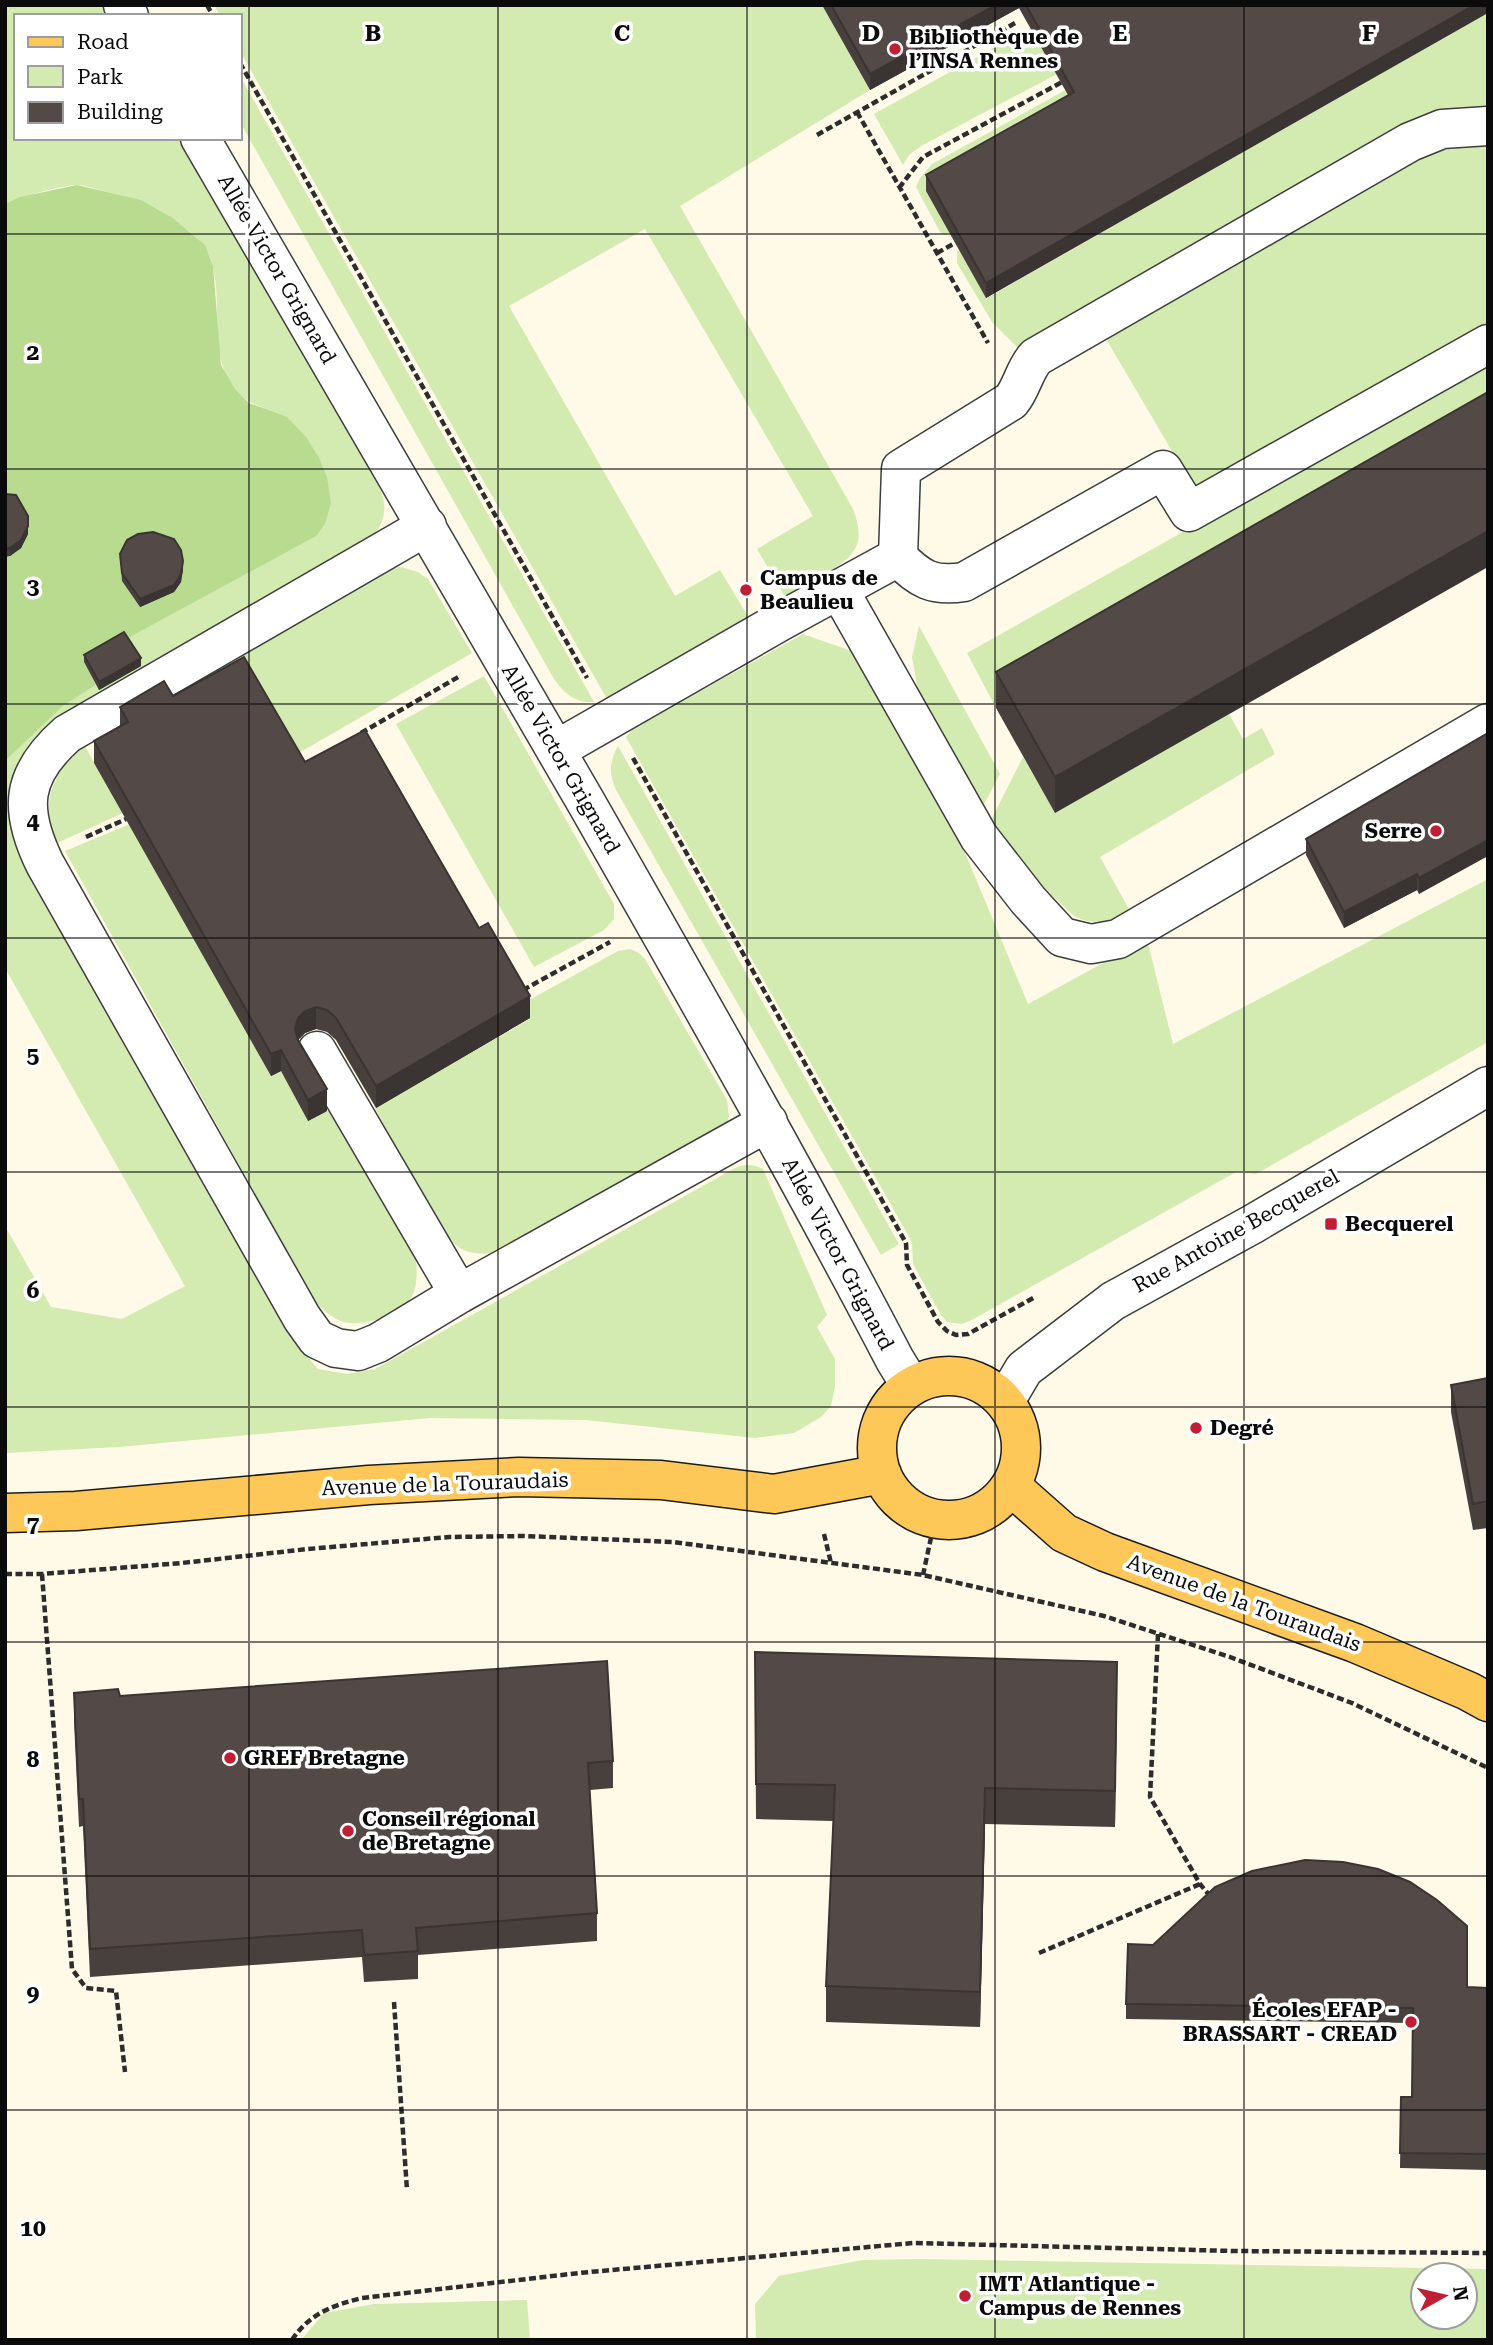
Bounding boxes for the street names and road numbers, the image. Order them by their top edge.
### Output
street label: Allée Victor Grignard [213,170,341,368]
street label: Allée Victor Grignard [497,660,625,858]
street label: Allée Victor Grignard [777,1154,899,1355]
street label: Rue Antoine Becquerel [1129,1164,1344,1298]
street label: Avenue de la Touraudais [321,1468,569,1500]
street label: Avenue de la Touraudais [1124,1549,1364,1657]

